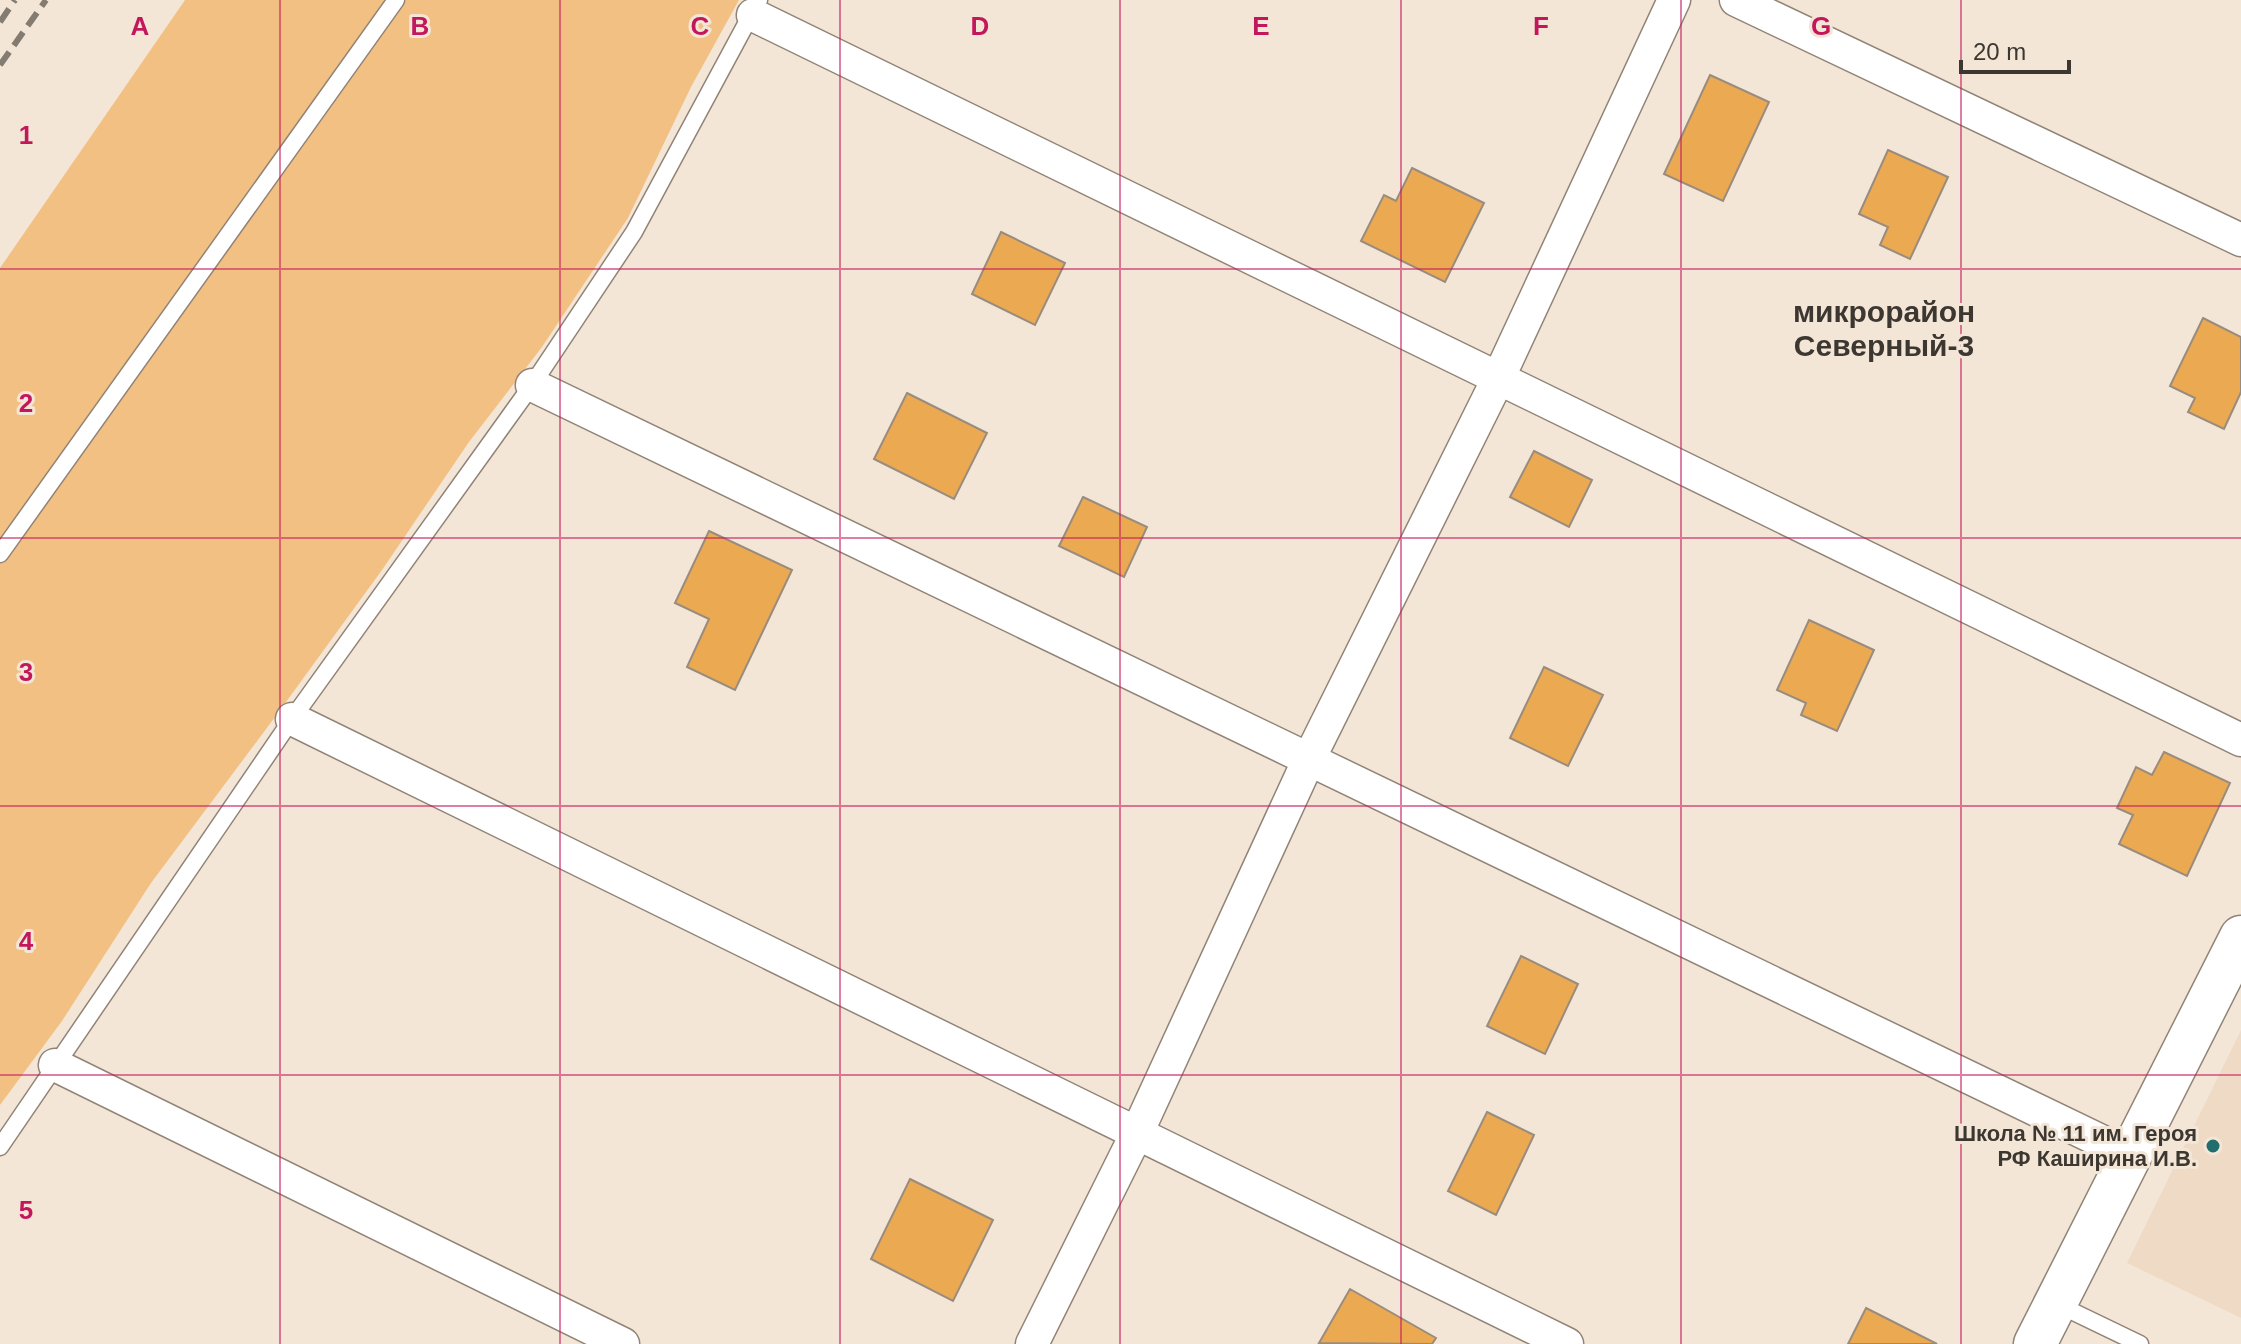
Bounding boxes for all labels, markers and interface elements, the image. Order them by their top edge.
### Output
text: A [131,11,150,41]
text: B [411,11,429,41]
text: C [691,11,710,41]
text: D [971,11,989,41]
text: E [1252,11,1270,41]
text: F [1533,11,1549,41]
text: G [1811,11,1831,41]
scale bar [1961,24,2069,74]
text: 20 m [1973,38,2026,65]
text: 1 [19,120,33,150]
district label: микрорайон Северный-3 [1793,295,1975,362]
text: 2 [19,388,33,418]
text: 3 [19,657,33,687]
text: 4 [19,926,34,956]
place label: Школа № 11 им. Героя РФ Каширина И.В. [1954,1121,2197,1171]
marker: Школа № 11 им. Героя РФ Каширина И.В. [2204,1137,2222,1155]
text: 5 [19,1195,33,1225]

